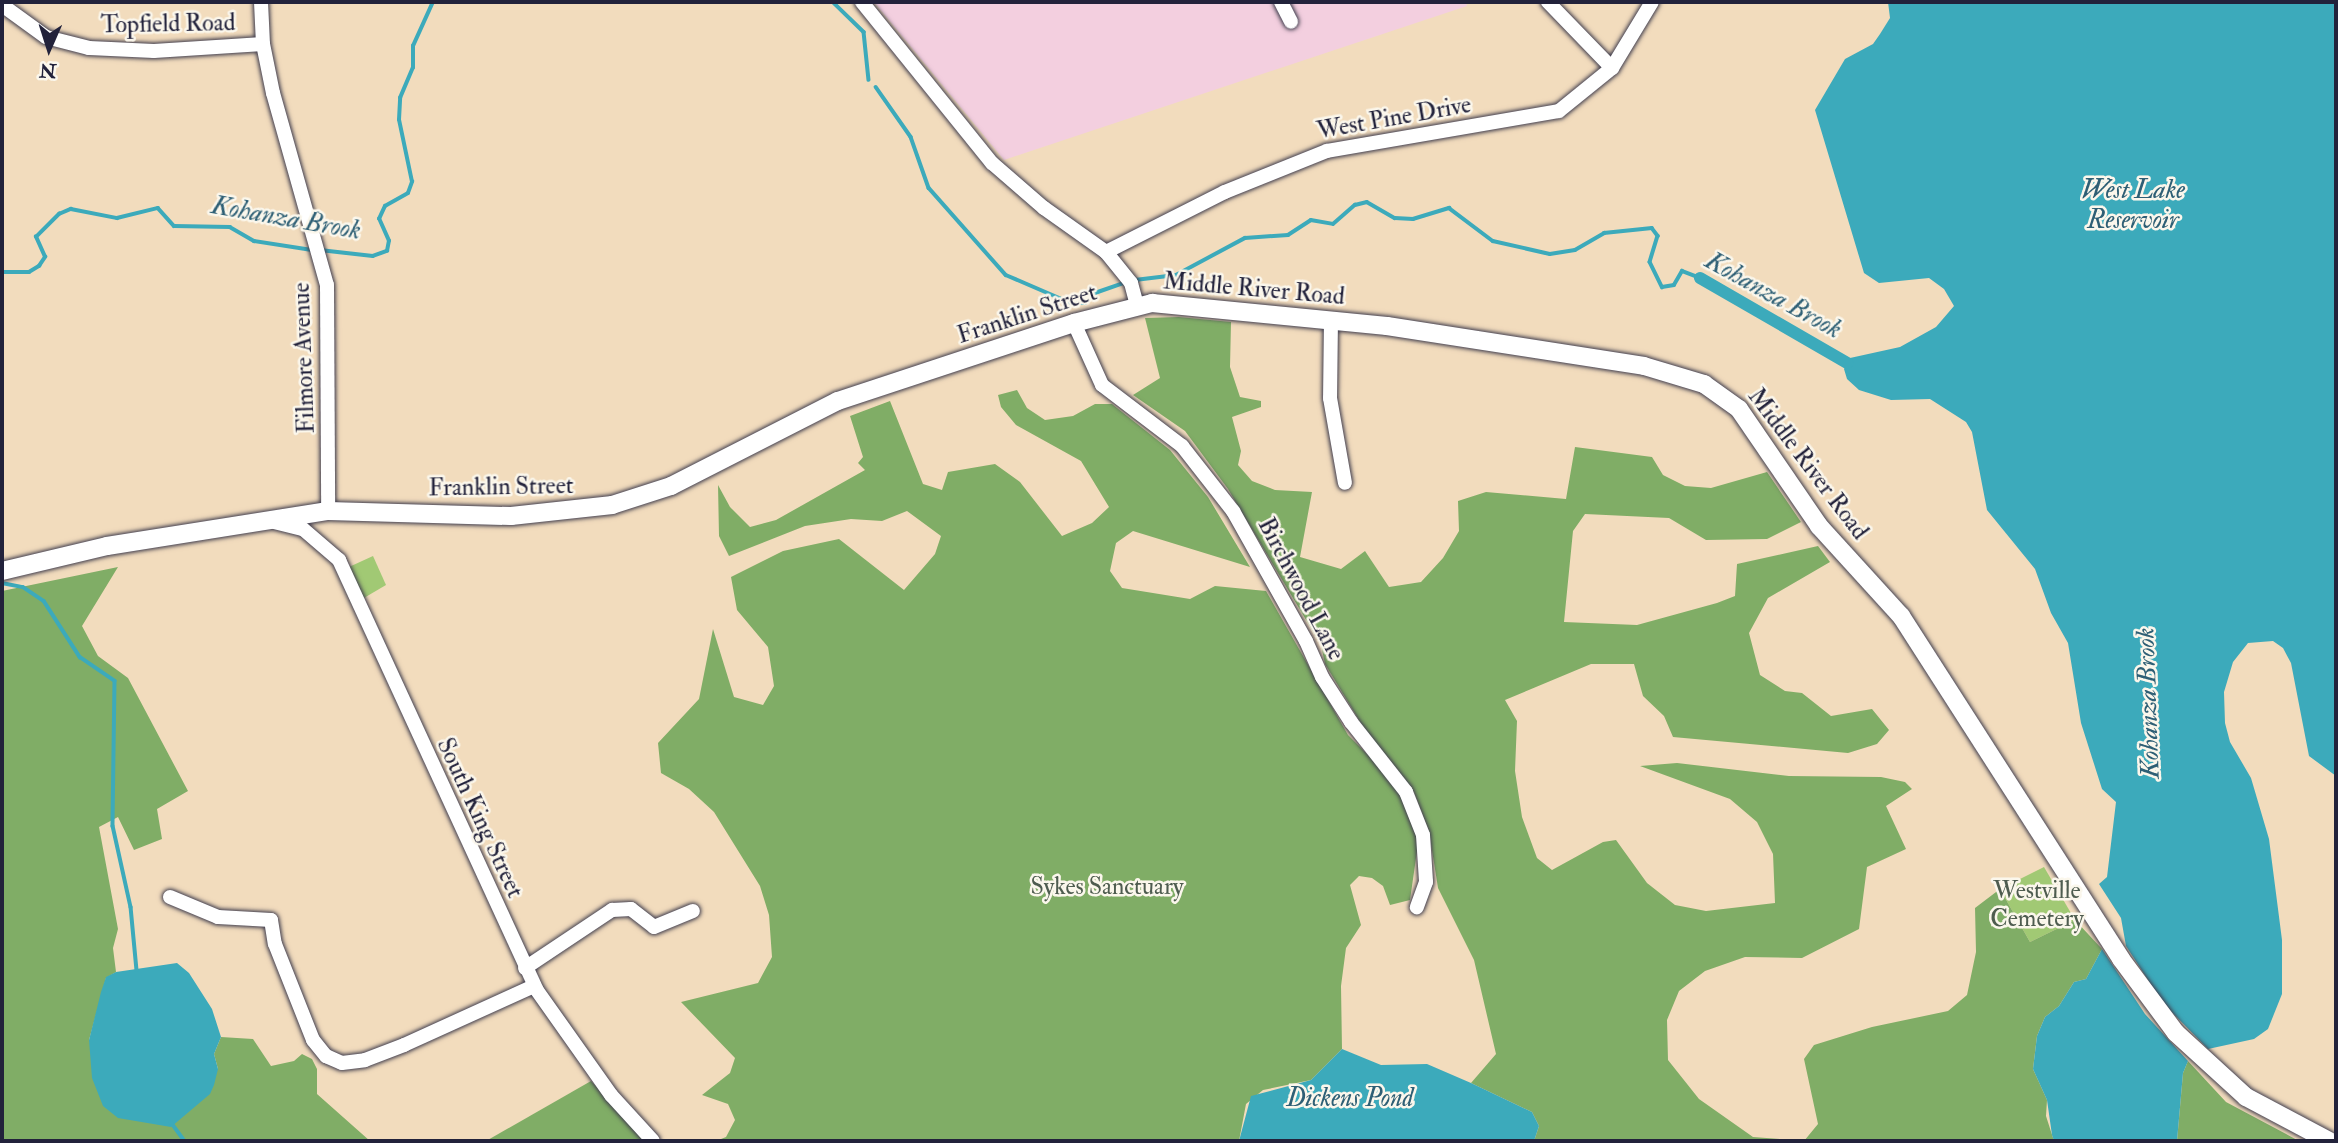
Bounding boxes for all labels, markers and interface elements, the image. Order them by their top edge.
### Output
street label: Topfield Road [100,8,236,40]
north arrow [14,14,84,84]
text: N [39,58,57,82]
street label: West Pine Drive [1315,90,1473,146]
water label: West Lake Reservoir [2081,175,2185,236]
water label: Kohanza Brook [209,191,363,247]
water label: Kohanza Brook [1699,246,1847,346]
street label: Middle River Road [1162,267,1346,311]
street label: Franklin Street [954,278,1100,350]
street label: Filmore Avenue [287,282,321,434]
street label: Middle River Road [1742,383,1874,545]
street label: Franklin Street [428,471,574,503]
street label: Birchwood Lane [1251,513,1351,665]
water label: Kohanza Brook [2131,627,2167,779]
street label: South King Street [430,734,530,902]
park label: Sykes Sanctuary [1031,873,1183,901]
park label: Westville Cemetery [1990,877,2084,933]
water label: Dickens Pond [1287,1083,1413,1115]

